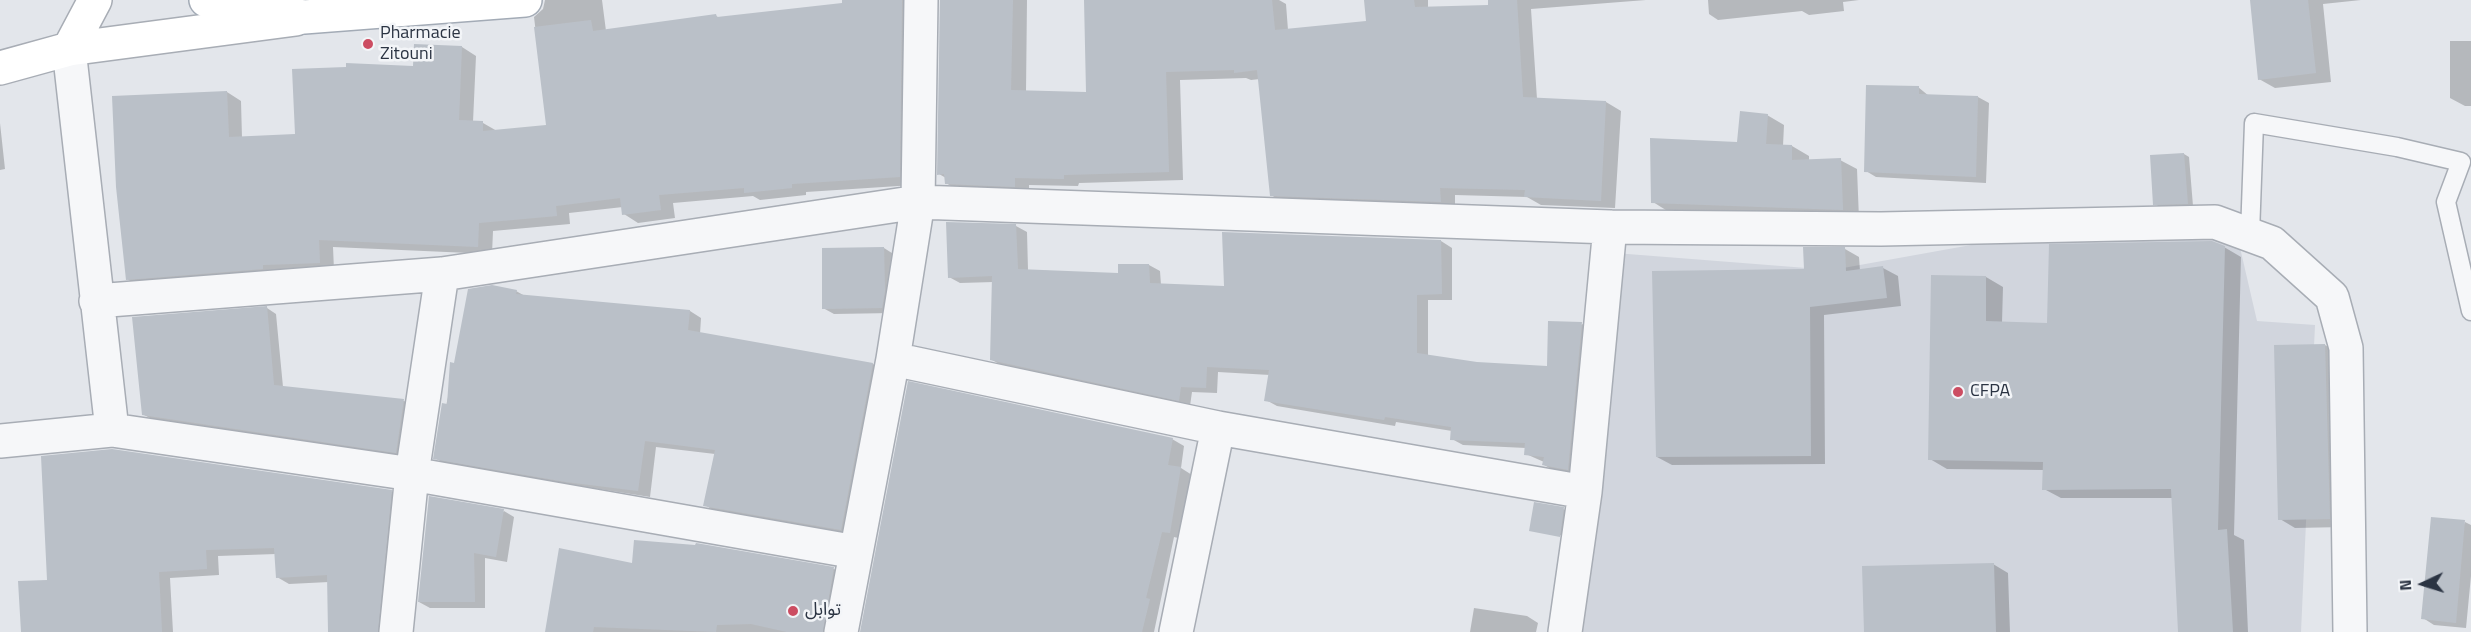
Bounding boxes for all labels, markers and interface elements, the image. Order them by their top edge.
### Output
place label: Pharmacie Zitouni [380,23,461,66]
marker: Pharmacie Zitouni [361,37,375,51]
place label: CFPA [1970,381,2010,403]
marker: CFPA [1951,385,1965,399]
north arrow [2393,554,2453,614]
text: N [2393,579,2417,592]
place label: توابل [805,600,841,622]
marker: توابل [786,604,800,618]

